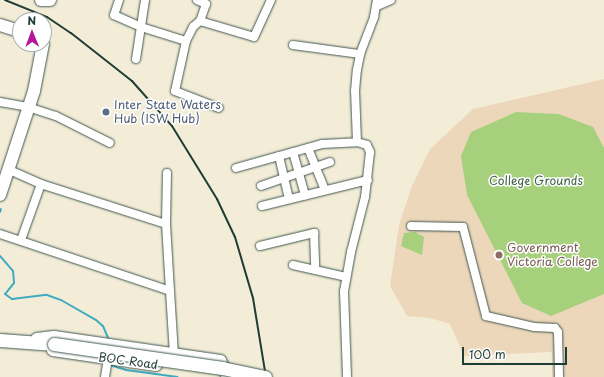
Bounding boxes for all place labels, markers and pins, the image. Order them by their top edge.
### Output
place label: Inter State Waters Hub (ISW Hub) [114,98,222,126]
marker: Inter State Waters Hub (ISW Hub) [101,107,111,117]
place label: Government Victoria College [507,241,598,269]
marker: Government Victoria College [494,250,504,260]

